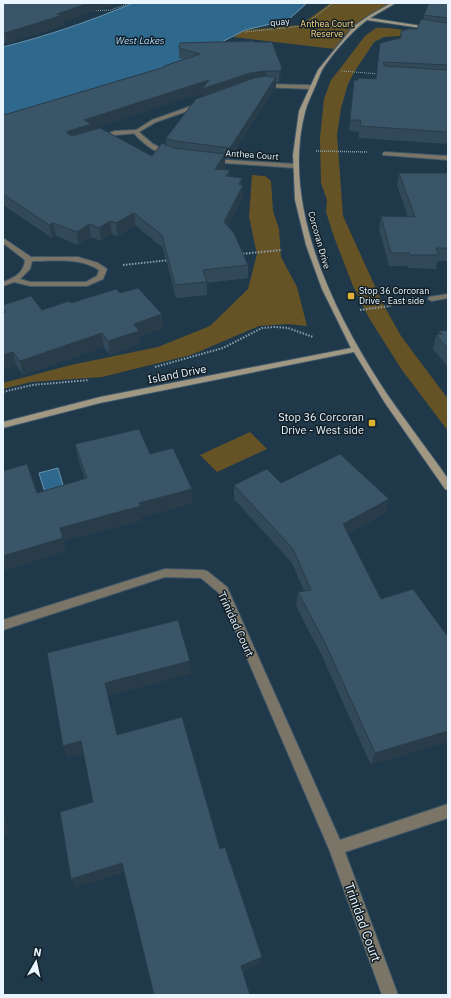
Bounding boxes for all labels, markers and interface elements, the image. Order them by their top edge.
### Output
street label: quay [270,15,291,28]
park label: Anthea Court Reserve [300,18,354,39]
water label: West Lakes [115,34,165,47]
street label: Anthea Court [225,147,279,162]
street label: Corcoran Drive [306,210,333,270]
place label: Stop 36 Corcoran Drive - East side [359,285,429,306]
marker: Stop 36 Corcoran Drive - East side [346,291,356,301]
street label: Island Drive [147,361,207,387]
place label: Stop 36 Corcoran Drive - West side [278,410,364,437]
marker: Stop 36 Corcoran Drive - West side [367,418,377,428]
street label: Trinidad Court [215,589,257,659]
street label: Trinidad Court [340,880,385,964]
north arrow [16,942,56,982]
text: N [33,945,43,960]

